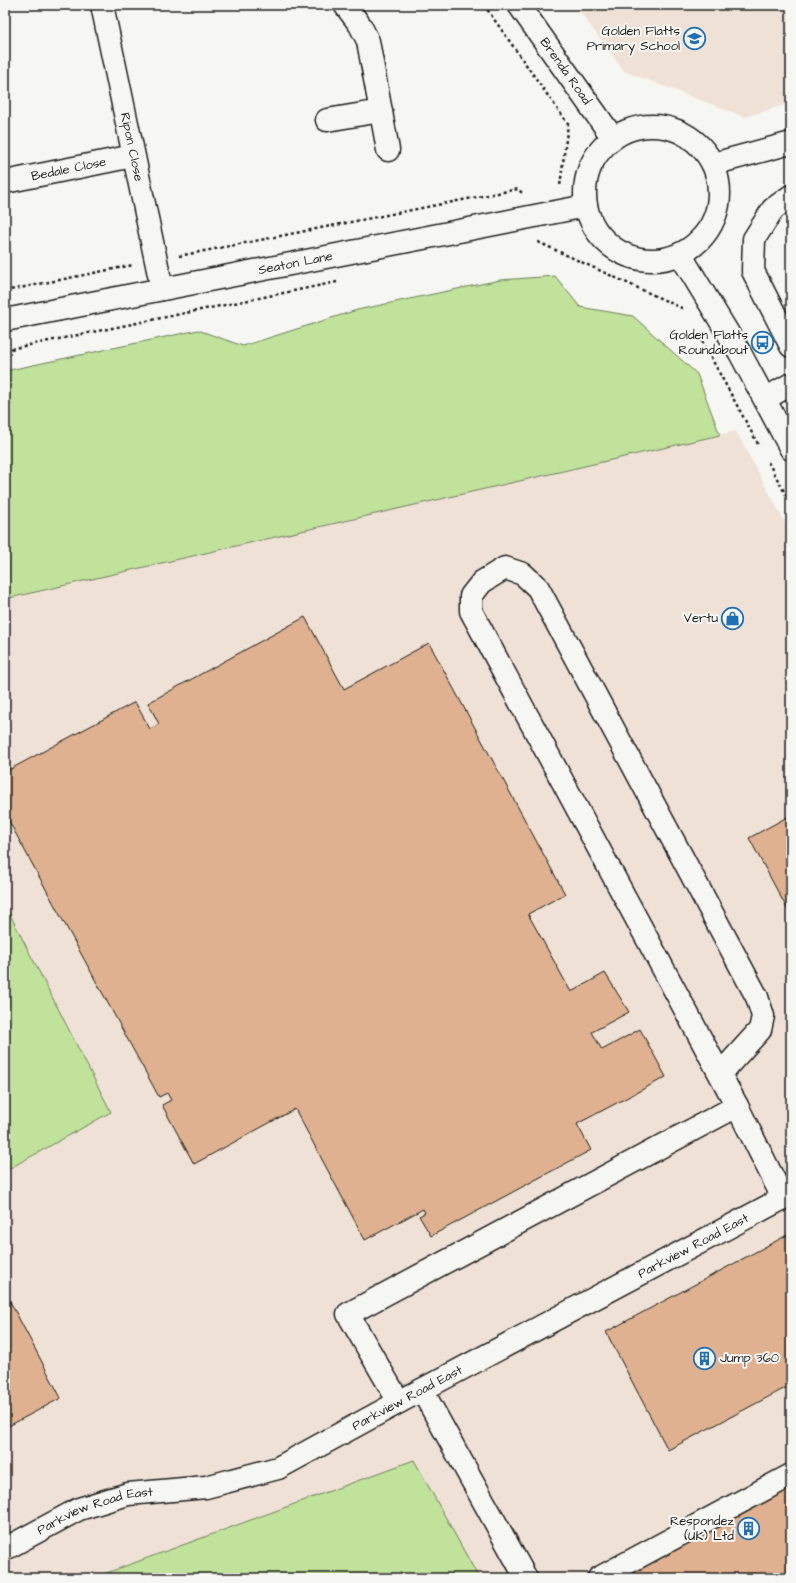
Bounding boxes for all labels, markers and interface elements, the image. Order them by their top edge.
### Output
place label: Golden Flatts Primary School [587,22,680,56]
school or university icon: Golden Flatts Primary School [682,25,708,51]
street label: Brenda Road [536,34,596,109]
street label: Ripon Close [116,111,148,183]
street label: Bedale Close [30,153,108,185]
street label: Seaton Lane [257,247,334,279]
place label: Golden Flatts Roundabout [670,326,749,359]
bus stop icon: Golden Flatts Roundabout [750,329,776,355]
shop icon: Vertu [720,605,746,631]
place label: Vertu [684,609,718,627]
street label: Parkview Road East [635,1209,752,1283]
building icon: Jump 360 [692,1345,718,1371]
place label: Jump 360 [720,1349,779,1367]
street label: Parkview Road East [349,1361,466,1435]
street label: Parkview Road East [34,1483,154,1539]
place label: Respondez (UK) Ltd [670,1512,735,1545]
building icon: Respondez (UK) Ltd [736,1515,762,1541]

